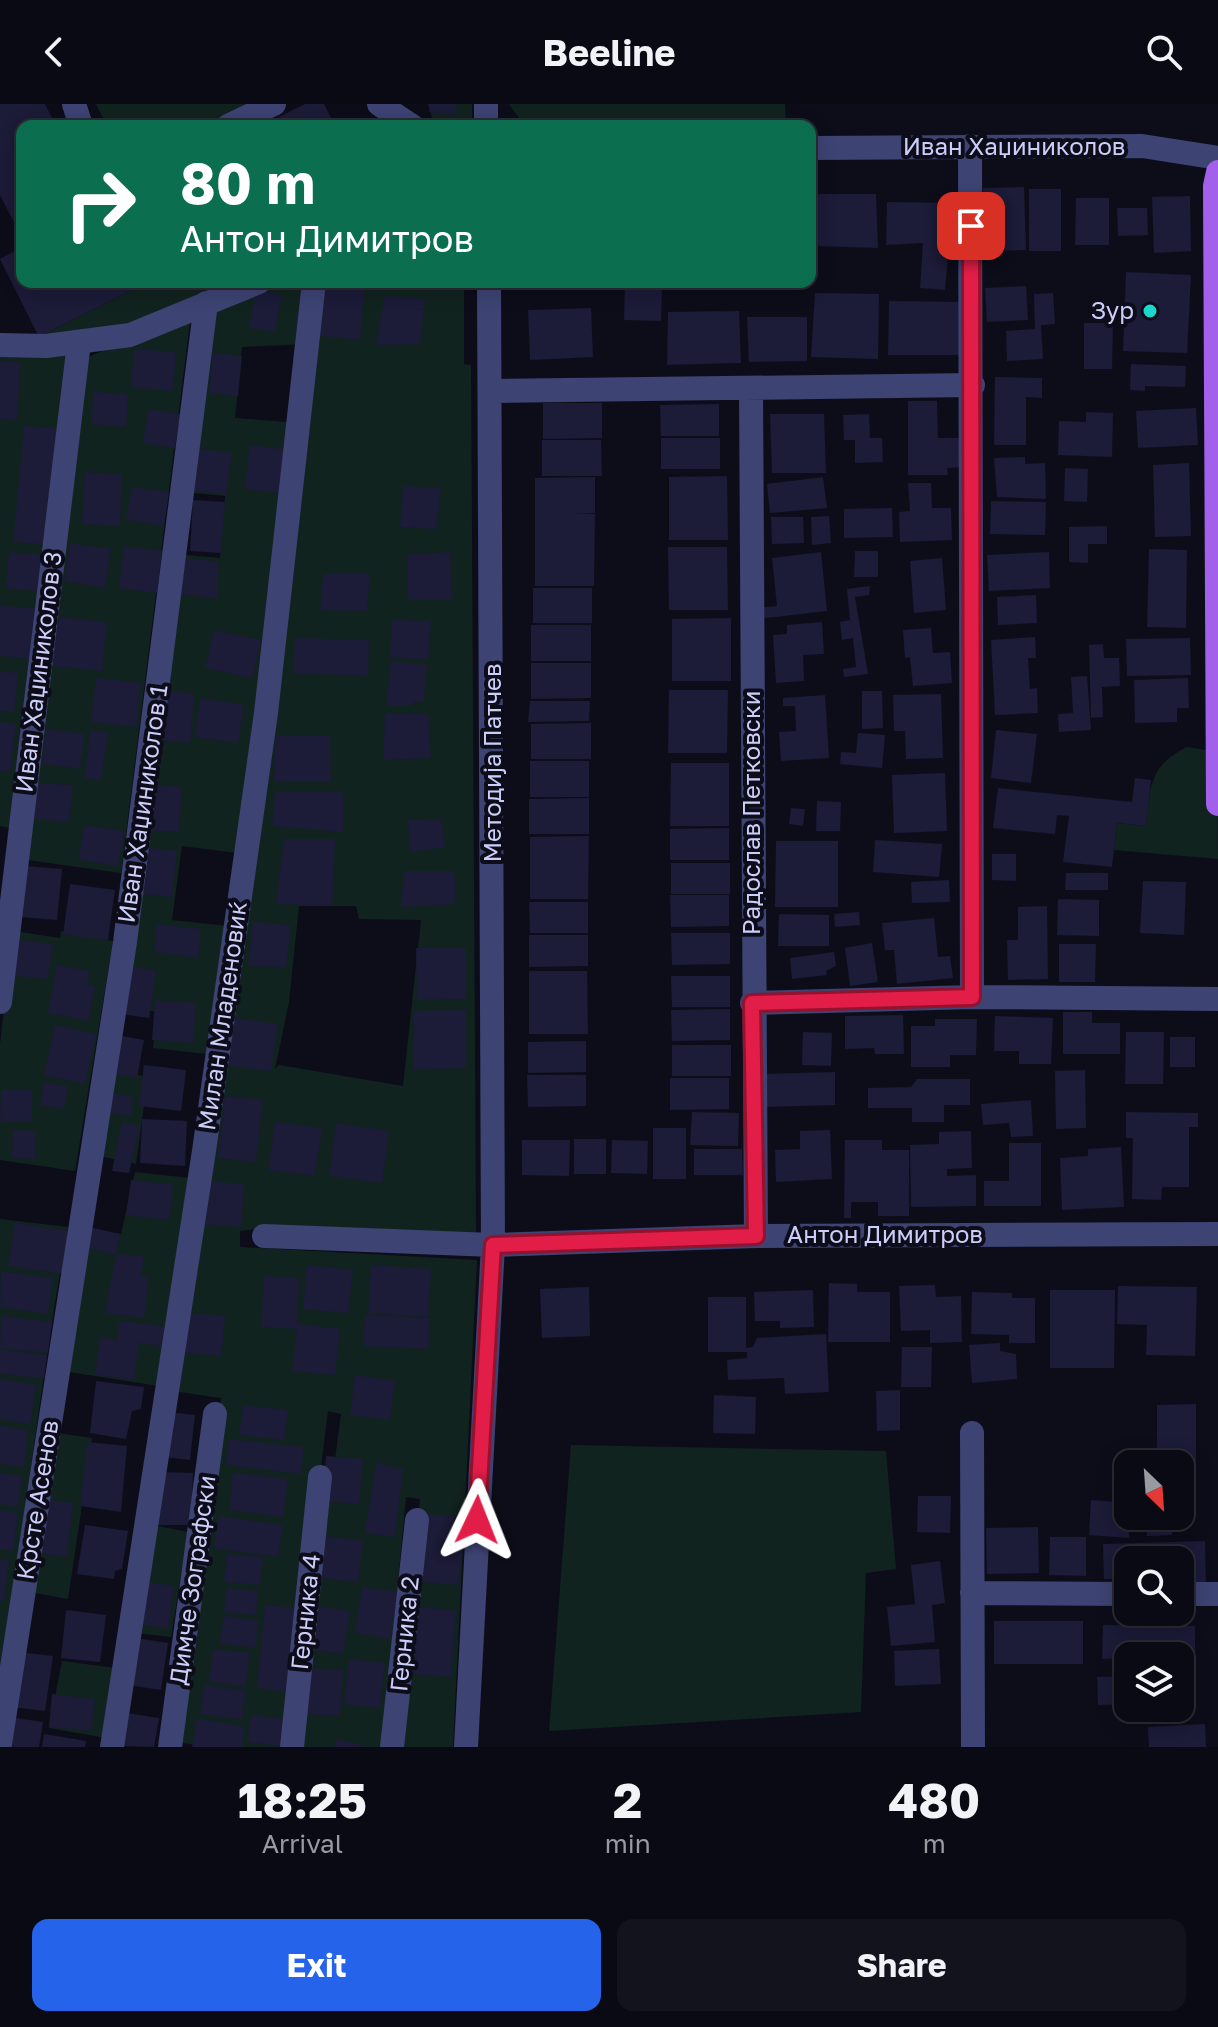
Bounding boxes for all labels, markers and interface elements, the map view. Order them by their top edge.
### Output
icon: back [32,30,76,74]
icon: search [1142,30,1186,74]
text: Beeline [543,31,675,74]
street label: Иван Хаџиниколов [903,131,1125,160]
text: 80 m [180,149,315,216]
icon: right [48,152,152,256]
pin [937,192,1005,260]
icon: arrive [949,204,993,248]
text: Антон Димитров [180,217,474,260]
place label: Зур [1091,295,1134,324]
marker: Зур [1141,302,1159,320]
street label: Иван Хаџиниколов 3 [8,550,67,794]
street label: Методија Патчев [477,663,506,863]
street label: Иван Хаџиниколов 1 [110,683,173,925]
street label: Радослав Петковски [736,691,765,935]
street label: Милан Младеновиќ [191,899,252,1132]
street label: Антон Димитров [787,1219,983,1248]
street label: Крсте Асенов [10,1418,63,1582]
north arrow [1114,1450,1194,1530]
map controls [1114,1450,1194,1722]
street label: Димче Зографски [162,1473,221,1686]
position arrow [435,1478,519,1562]
button: search [1114,1546,1194,1626]
street label: Герника 4 [284,1552,325,1671]
street label: Герника 2 [383,1575,424,1693]
button: layers [1114,1642,1194,1722]
text: 18:25 [238,1771,367,1829]
text: 2 [613,1771,642,1829]
text: 480 [888,1771,980,1829]
text: Arrival [262,1828,343,1859]
text: min [605,1828,651,1859]
text: m [923,1828,946,1859]
button: Exit [32,1919,601,2011]
button: Share [617,1919,1186,2011]

